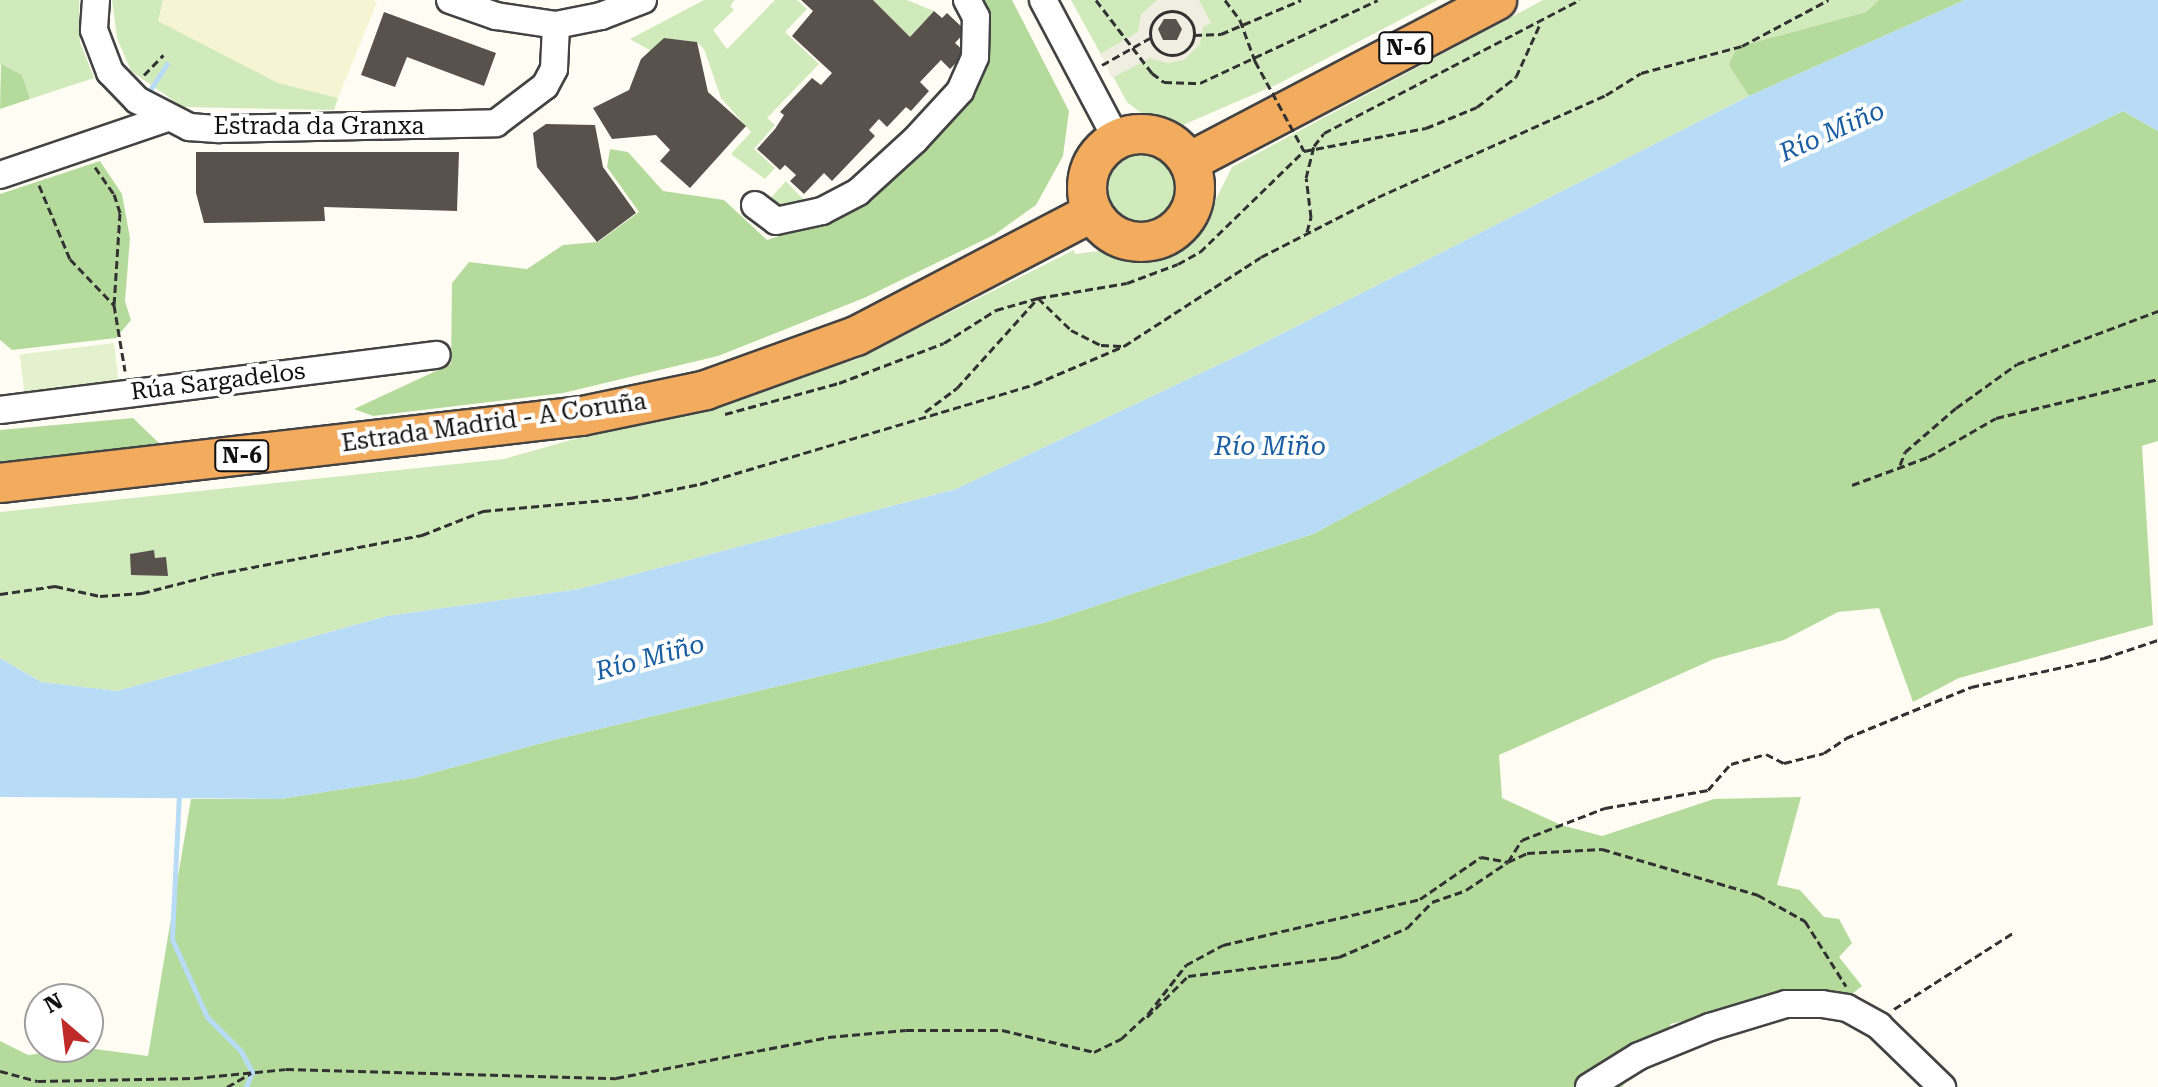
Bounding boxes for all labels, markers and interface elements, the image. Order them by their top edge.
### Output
road number: N-6 [1378,30,1434,66]
water label: Río Miño [1775,95,1889,169]
street label: Estrada da Granxa [213,113,425,141]
street label: Rúa Sargadelos [129,357,307,407]
street label: Estrada Madrid - A Coruña [340,387,648,459]
water label: Río Miño [1214,431,1326,463]
road number: N-6 [214,438,270,474]
water label: Río Miño [592,628,708,688]
north arrow [24,983,104,1063]
text: N [40,988,67,1018]

